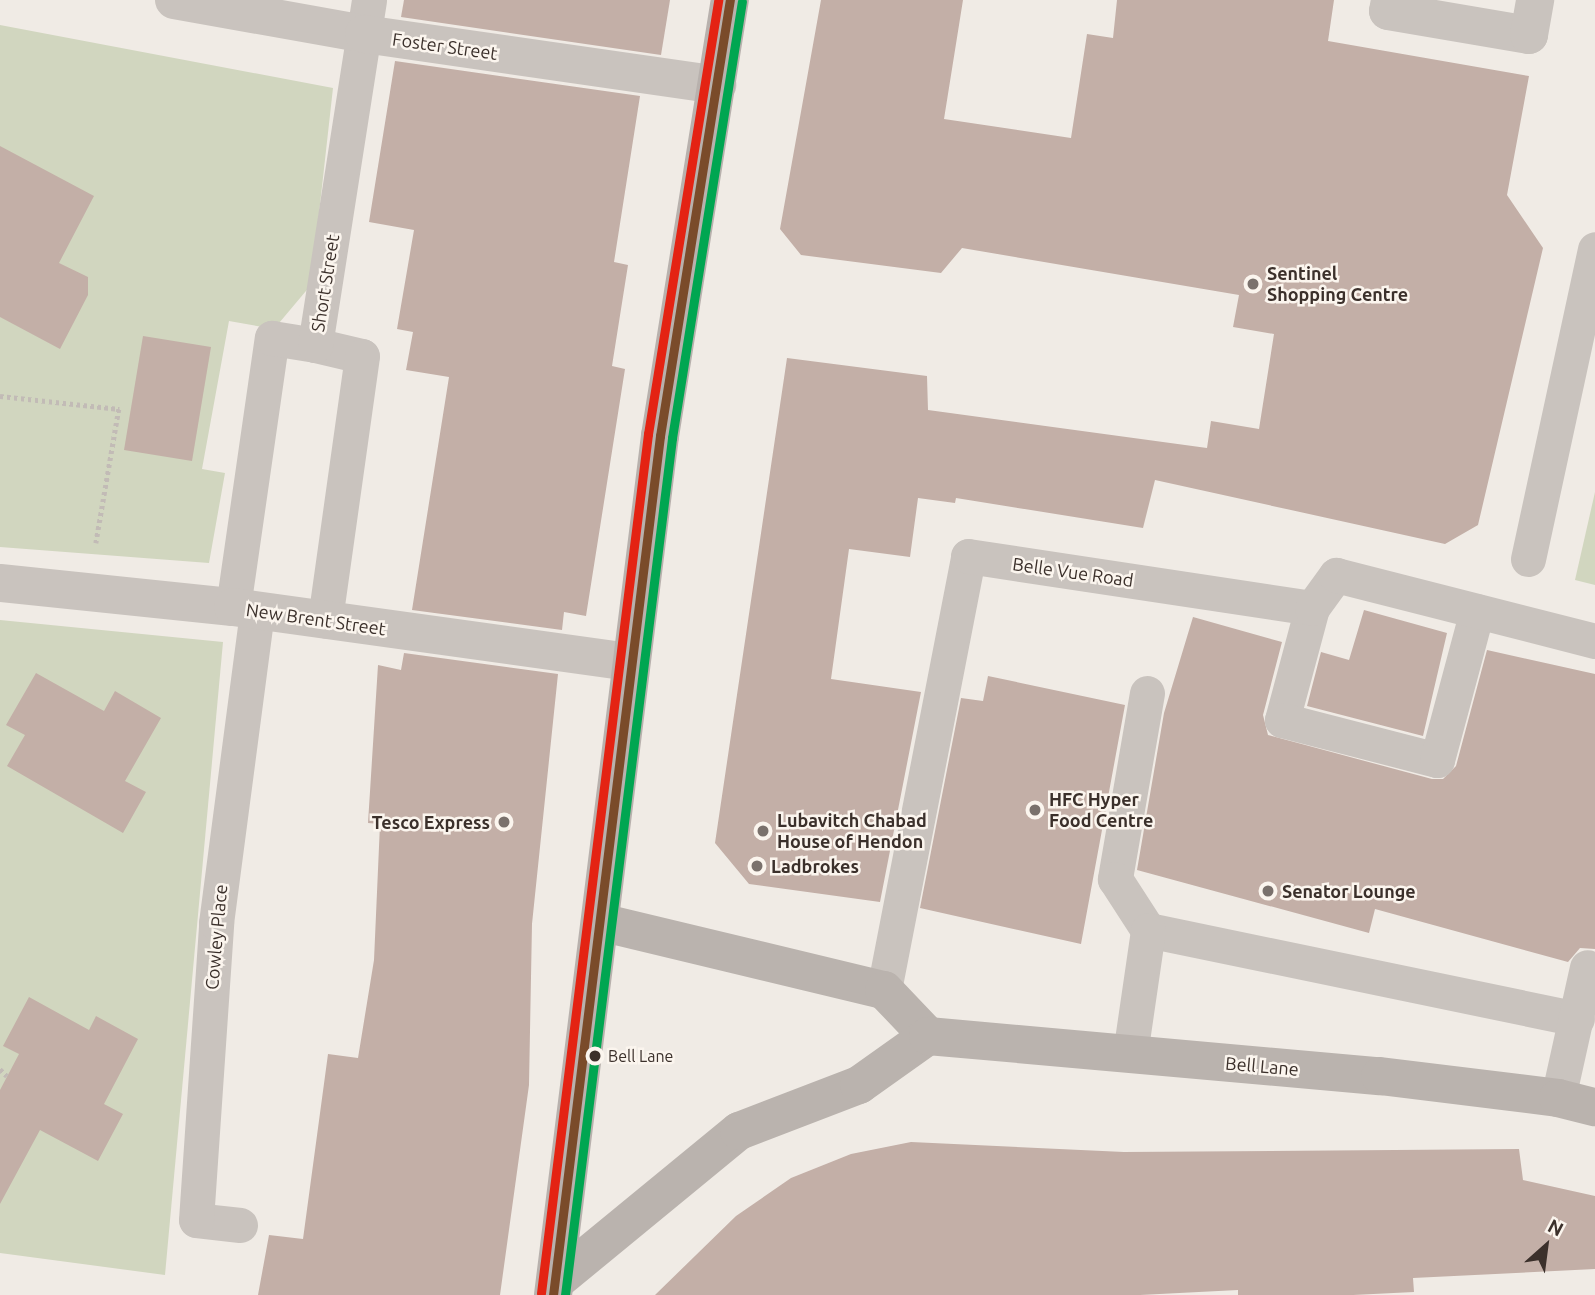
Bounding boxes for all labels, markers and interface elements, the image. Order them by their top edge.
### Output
street label: Foster Street [391,28,499,64]
street label: Short Street [307,233,343,333]
place label: Sentinel Shopping Centre [1267,263,1408,306]
marker: Sentinel Shopping Centre [1245,276,1261,292]
street label: Belle Vue Road [1011,553,1135,591]
street label: New Brent Street [245,599,387,639]
place label: HFC Hyper Food Centre [1049,789,1153,832]
marker: HFC Hyper Food Centre [1027,802,1043,818]
place label: Lubavitch Chabad House of Hendon [777,810,927,852]
place label: Tesco Express [372,811,490,833]
marker: Tesco Express [496,814,512,830]
marker: Lubavitch Chabad House of Hendon [755,823,771,839]
place label: Ladbrokes [771,855,859,877]
marker: Ladbrokes [749,858,765,874]
place label: Senator Lounge [1282,880,1416,902]
street label: Cowley Place [201,883,231,991]
marker: Senator Lounge [1260,883,1276,899]
place label: Bell Lane [608,1046,673,1066]
marker: Bell Lane [588,1049,602,1063]
street label: Bell Lane [1224,1052,1300,1080]
north arrow [1511,1211,1581,1281]
text: N [1544,1214,1567,1241]

